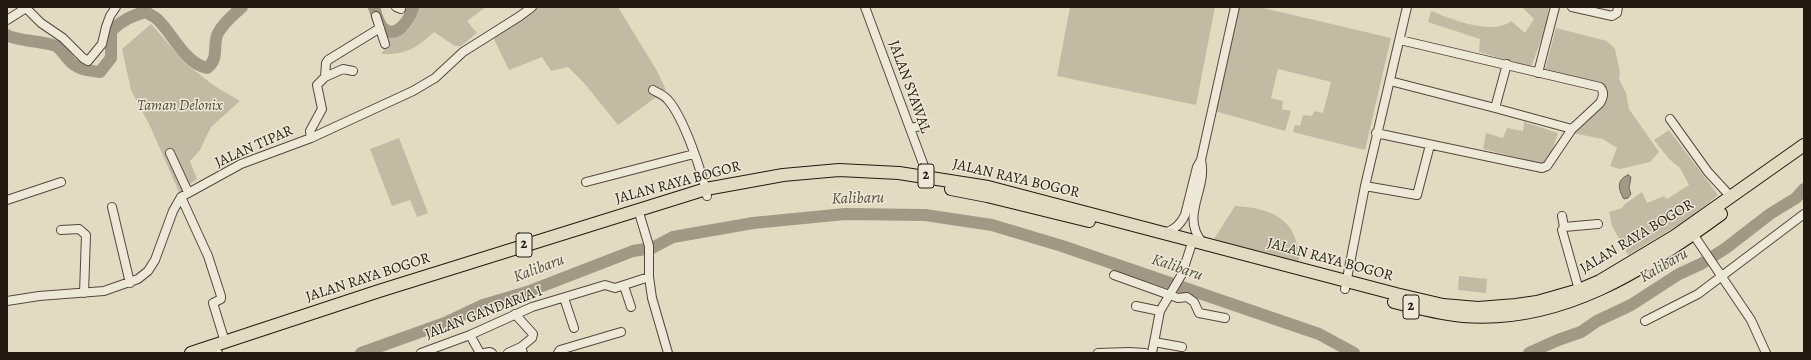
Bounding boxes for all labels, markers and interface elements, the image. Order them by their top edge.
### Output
street label: JALAN SYAWAL [884,38,934,136]
park label: Taman Delonix [137,97,223,115]
street label: JALAN TIPAR [212,122,296,172]
street label: JALAN RAYA BOGOR [951,156,1081,202]
street label: JALAN RAYA BOGOR [613,158,743,208]
road number: 2 [918,164,934,188]
water label: Kalibaru [831,189,885,209]
street label: JALAN RAYA BOGOR [1577,196,1697,278]
road number: 2 [516,233,532,257]
street label: JALAN RAYA BOGOR [1265,235,1395,285]
water label: Kalibaru [1636,245,1692,287]
street label: JALAN RAYA BOGOR [304,249,432,307]
water label: Kalibaru [1149,250,1205,286]
water label: Kalibaru [511,251,567,287]
street label: JALAN GANDARIA I [423,282,545,344]
road number: 2 [1403,295,1419,319]

